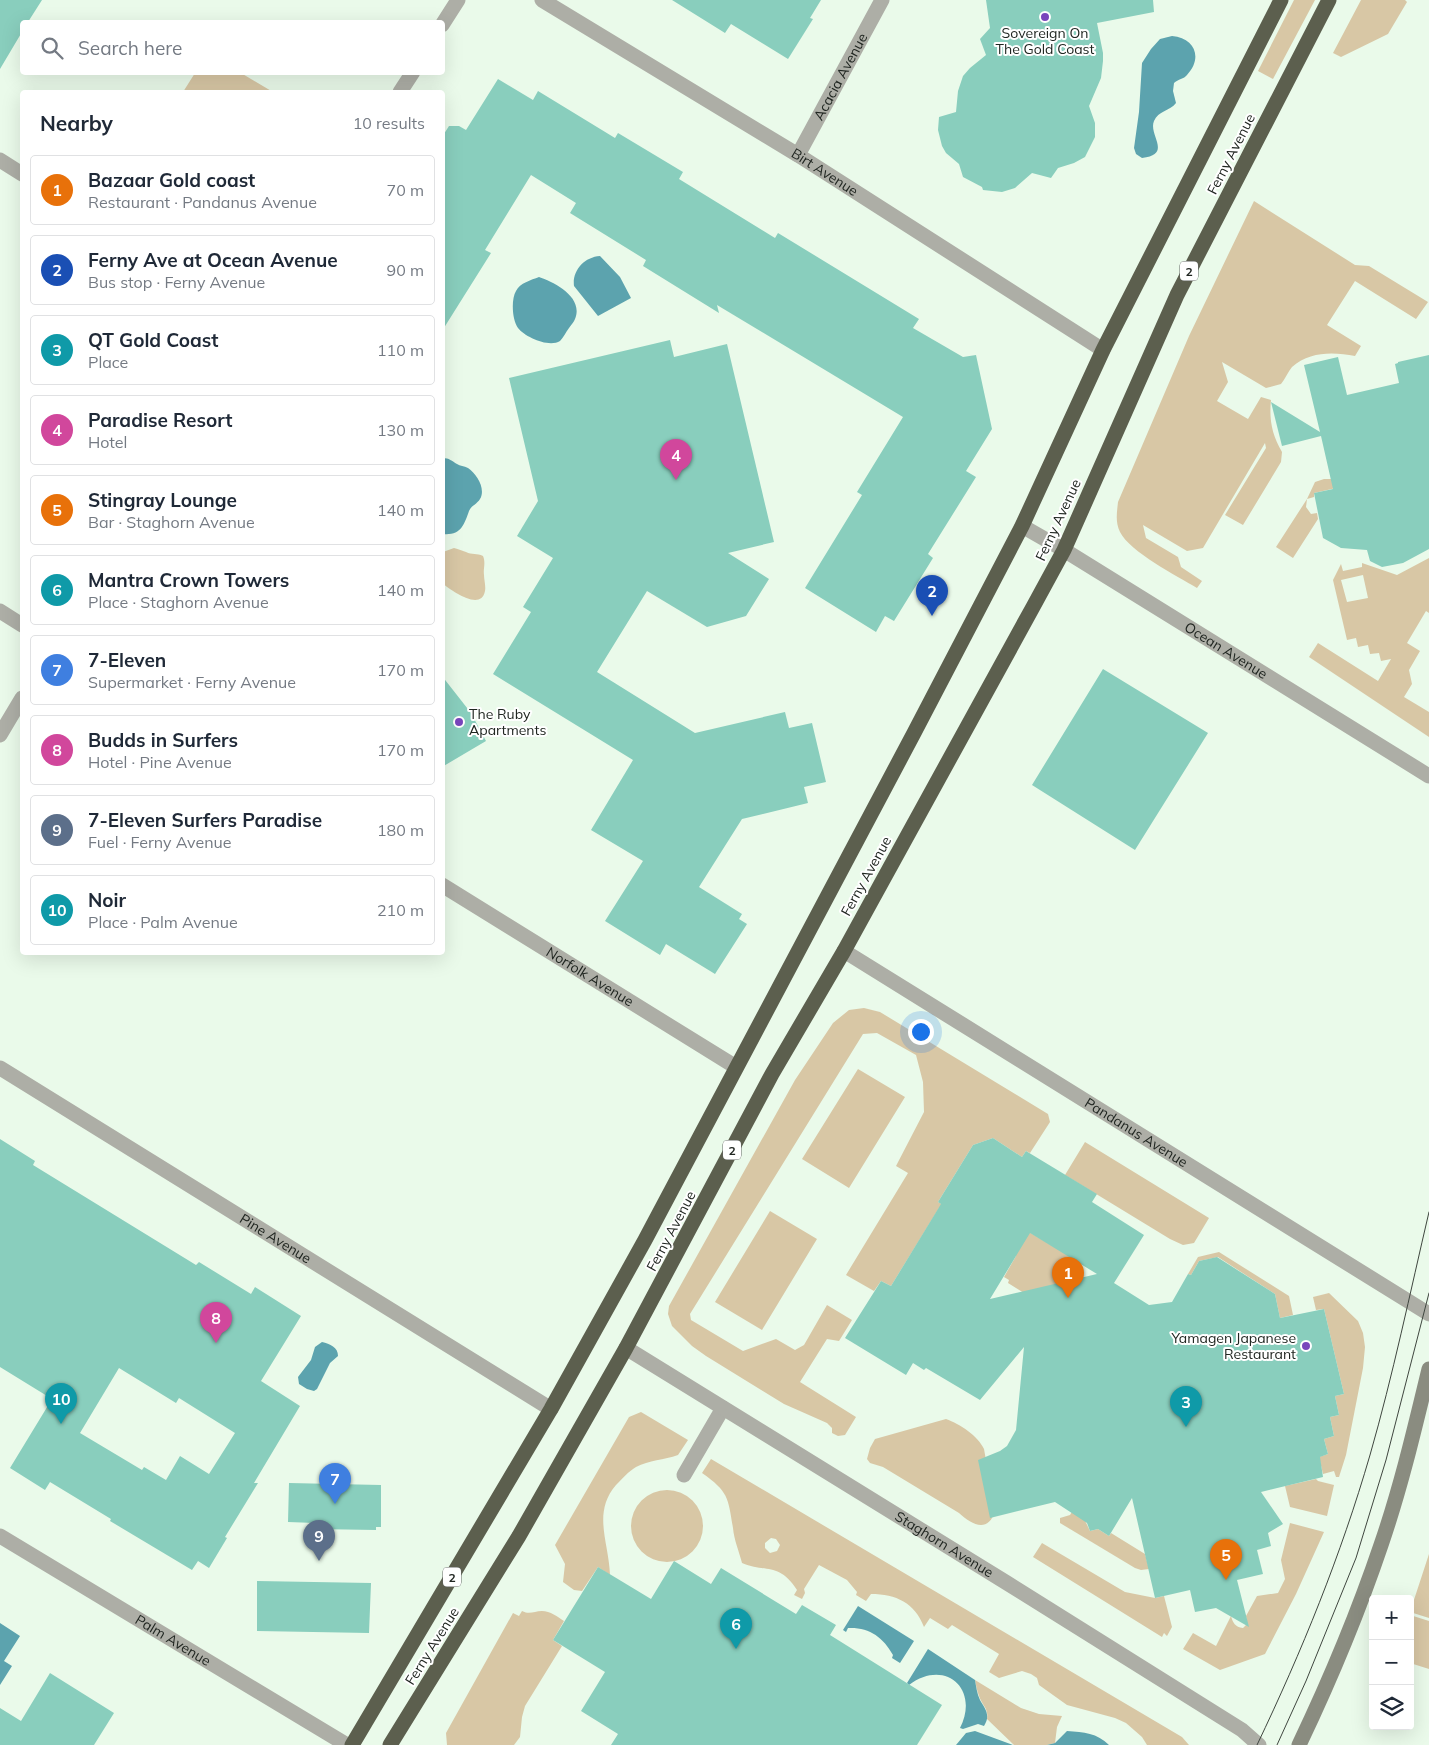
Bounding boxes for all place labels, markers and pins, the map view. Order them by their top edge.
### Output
marker: Sovereign On The Gold Coast [1039,11,1051,23]
place label: Sovereign On The Gold Coast [996,24,1094,58]
pin: 4 [660,439,692,480]
pin: 2 [916,575,948,616]
place label: The Ruby Apartments [469,705,546,739]
marker: The Ruby Apartments [453,716,465,728]
pin: 1 [1052,1257,1084,1298]
pin: 8 [200,1302,232,1343]
place label: Yamagen Japanese Restaurant [1170,1329,1296,1363]
marker: Yamagen Japanese Restaurant [1300,1340,1312,1352]
pin: 10 [45,1383,77,1424]
pin: 3 [1170,1386,1202,1427]
pin: 7 [319,1463,351,1504]
pin: 9 [303,1520,335,1561]
pin: 5 [1210,1539,1242,1580]
pin: 6 [720,1608,752,1649]

